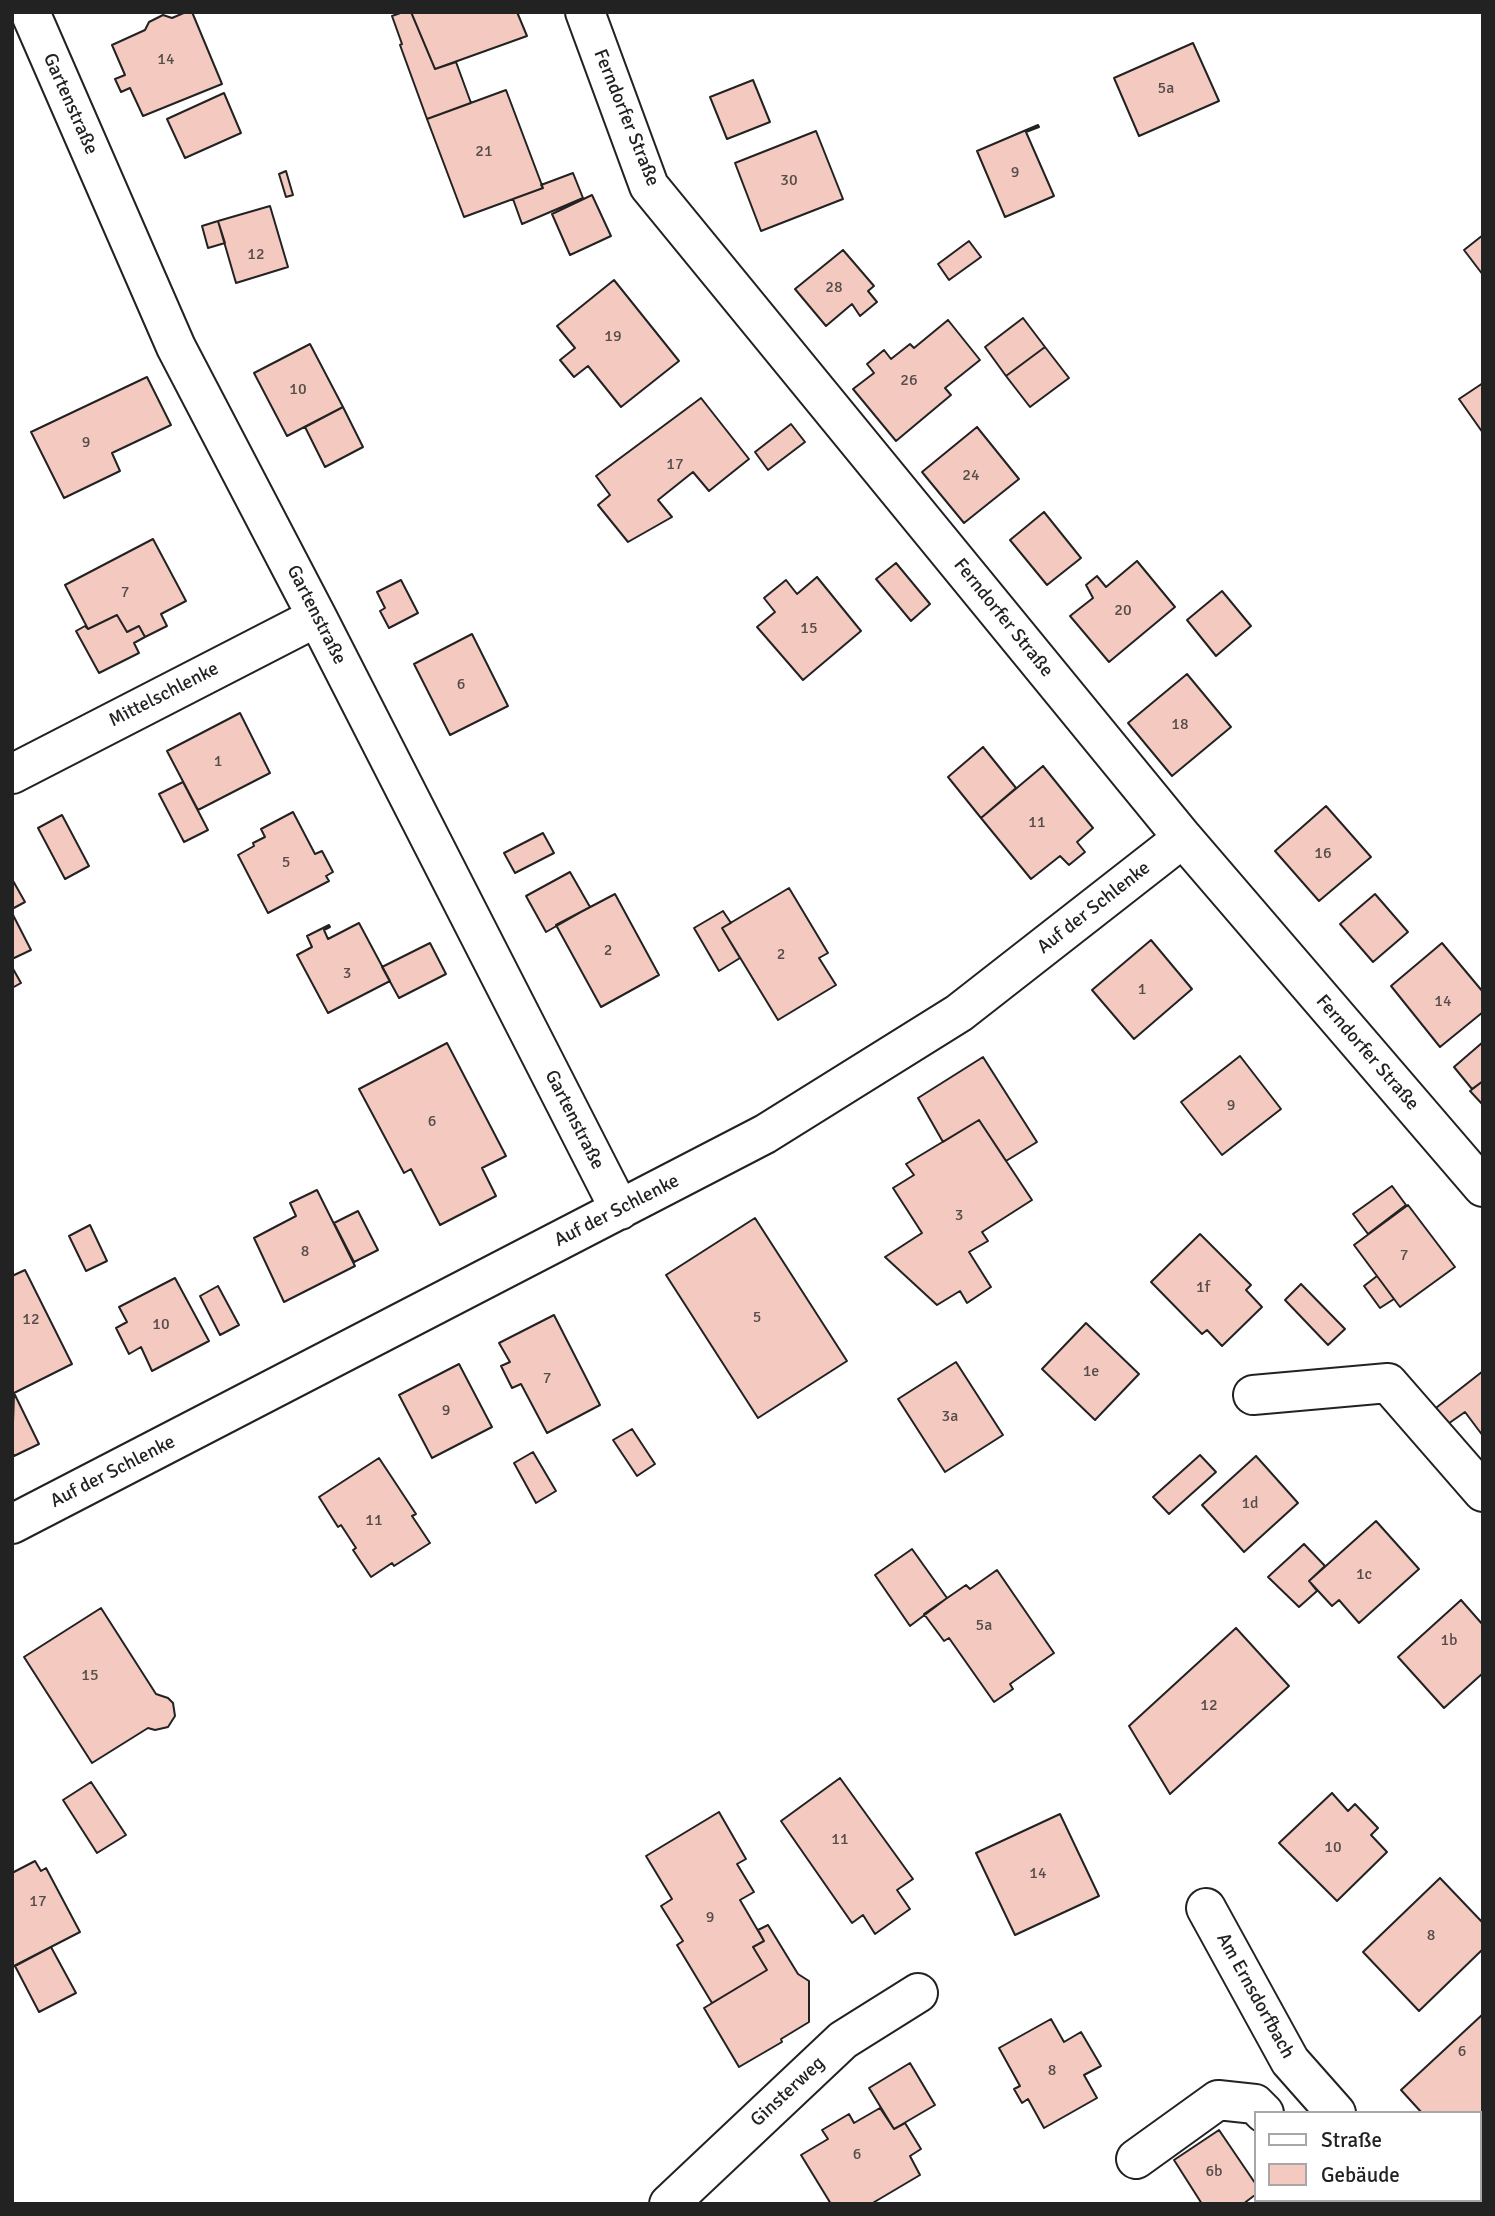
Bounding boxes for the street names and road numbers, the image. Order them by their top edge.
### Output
street label: Ferndorfer Straße [588,46,664,190]
street label: Gartenstraße [38,50,102,158]
street label: Ferndorfer Straße [948,554,1058,682]
street label: Gartenstraße [281,562,351,668]
street label: Mittelschlenke [105,658,223,732]
street label: Auf der Schlenke [1033,857,1155,959]
street label: Ferndorfer Straße [1311,991,1423,1115]
street label: Gartenstraße [539,1067,609,1173]
street label: Auf der Schlenke [551,1170,683,1252]
street label: Auf der Schlenke [47,1431,179,1513]
street label: Am Ernsdorfbach [1211,1929,1299,2063]
street label: Ginsterweg [746,2052,830,2132]

